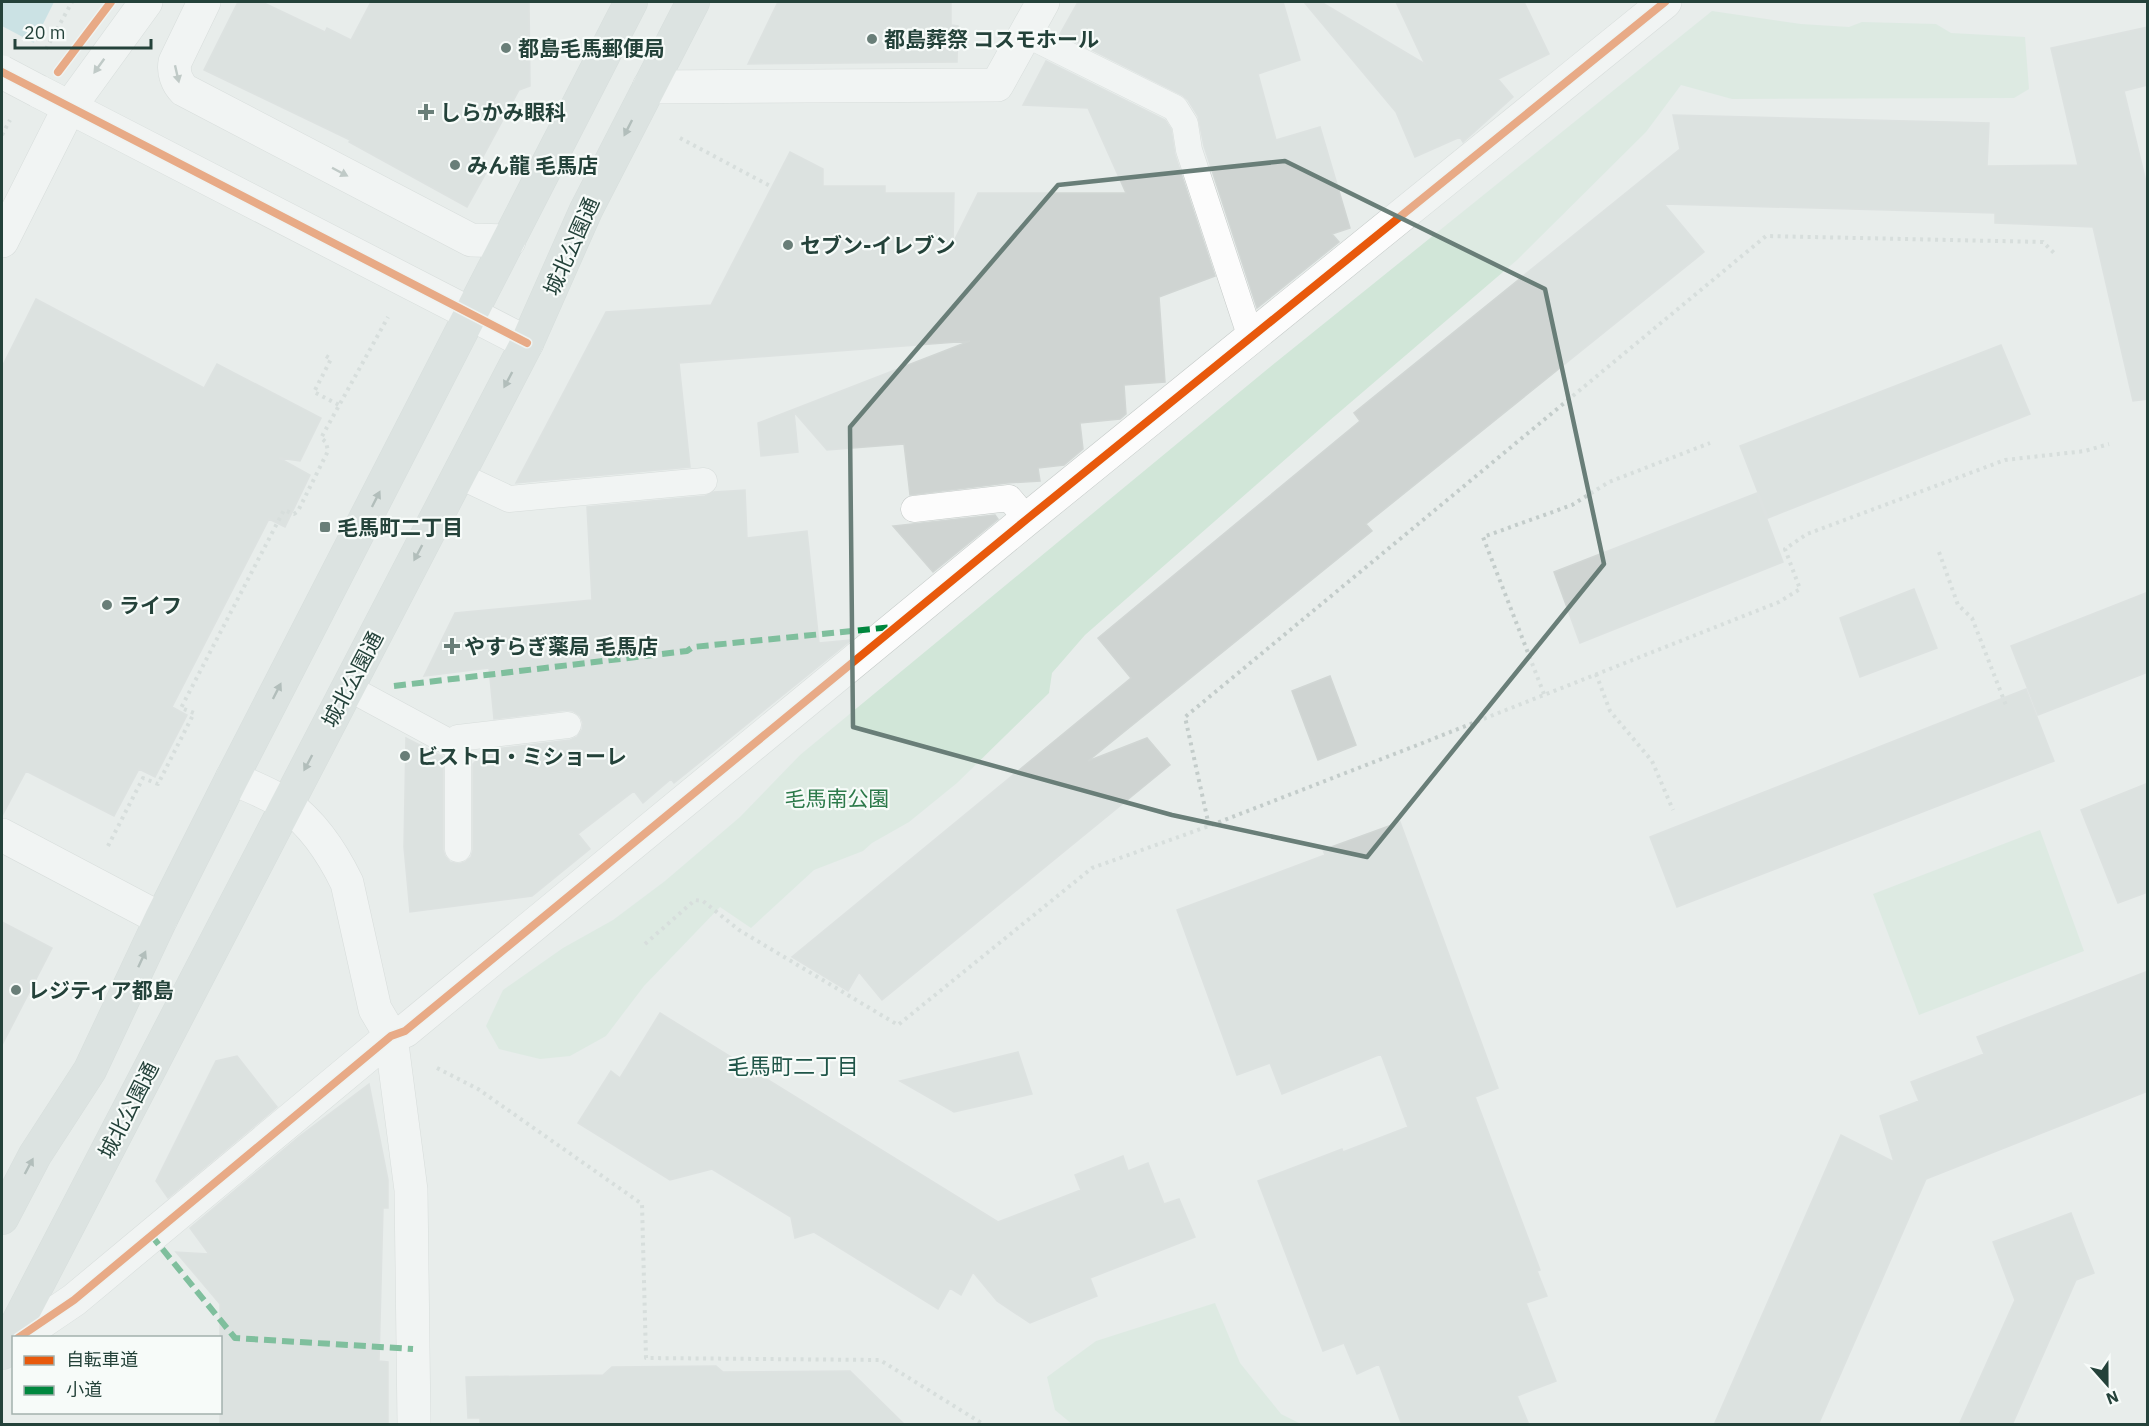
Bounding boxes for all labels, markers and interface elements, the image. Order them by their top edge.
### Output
scale bar [15,12,152,50]
text: 20 m [24,21,66,44]
place label: 都島葬祭 コスモホール [884,25,1099,53]
marker: 都島葬祭 コスモホール [865,32,879,46]
place label: 都島毛馬郵便局 [518,34,665,62]
marker: 都島毛馬郵便局 [499,41,513,55]
one-way arrow [94,58,106,74]
one-way arrow [173,65,182,84]
place label: しらかみ眼科 [440,98,566,126]
marker: しらかみ眼科 [417,103,435,121]
one-way arrow [623,119,633,137]
place label: みん龍 毛馬店 [467,151,598,179]
marker: みん龍 毛馬店 [448,158,462,172]
one-way arrow [332,167,349,176]
street label: 城北公園通 [537,192,605,300]
place label: セブン-イレブン [800,231,955,259]
marker: セブン-イレブン [781,238,795,252]
one-way arrow [503,372,513,389]
one-way arrow [371,490,380,507]
place label: 毛馬町二丁目 [337,513,463,541]
marker: 毛馬町二丁目 [318,520,332,534]
one-way arrow [413,544,422,561]
place label: ライフ [119,591,182,619]
marker: ライフ [100,598,114,612]
street label: 城北公園通 [315,626,389,732]
place label: やすらぎ薬局 毛馬店 [464,632,658,660]
marker: やすらぎ薬局 毛馬店 [445,639,459,653]
one-way arrow [272,682,282,699]
place label: ビストロ・ミショーレ [417,742,627,770]
marker: ビストロ・ミショーレ [398,749,412,763]
one-way arrow [303,755,313,772]
park label: 毛馬南公園 [785,784,890,812]
one-way arrow [137,950,146,967]
place label: レジティア都島 [28,976,174,1004]
marker: レジティア都島 [9,983,23,997]
district label: 毛馬町二丁目 [727,1051,859,1080]
street label: 城北公園通 [92,1057,164,1163]
one-way arrow [24,1158,33,1175]
legend [12,1336,222,1414]
text: 自転車道 [66,1348,138,1371]
north arrow [2077,1354,2137,1414]
text: 小道 [66,1378,102,1401]
text: N [2103,1387,2121,1409]

